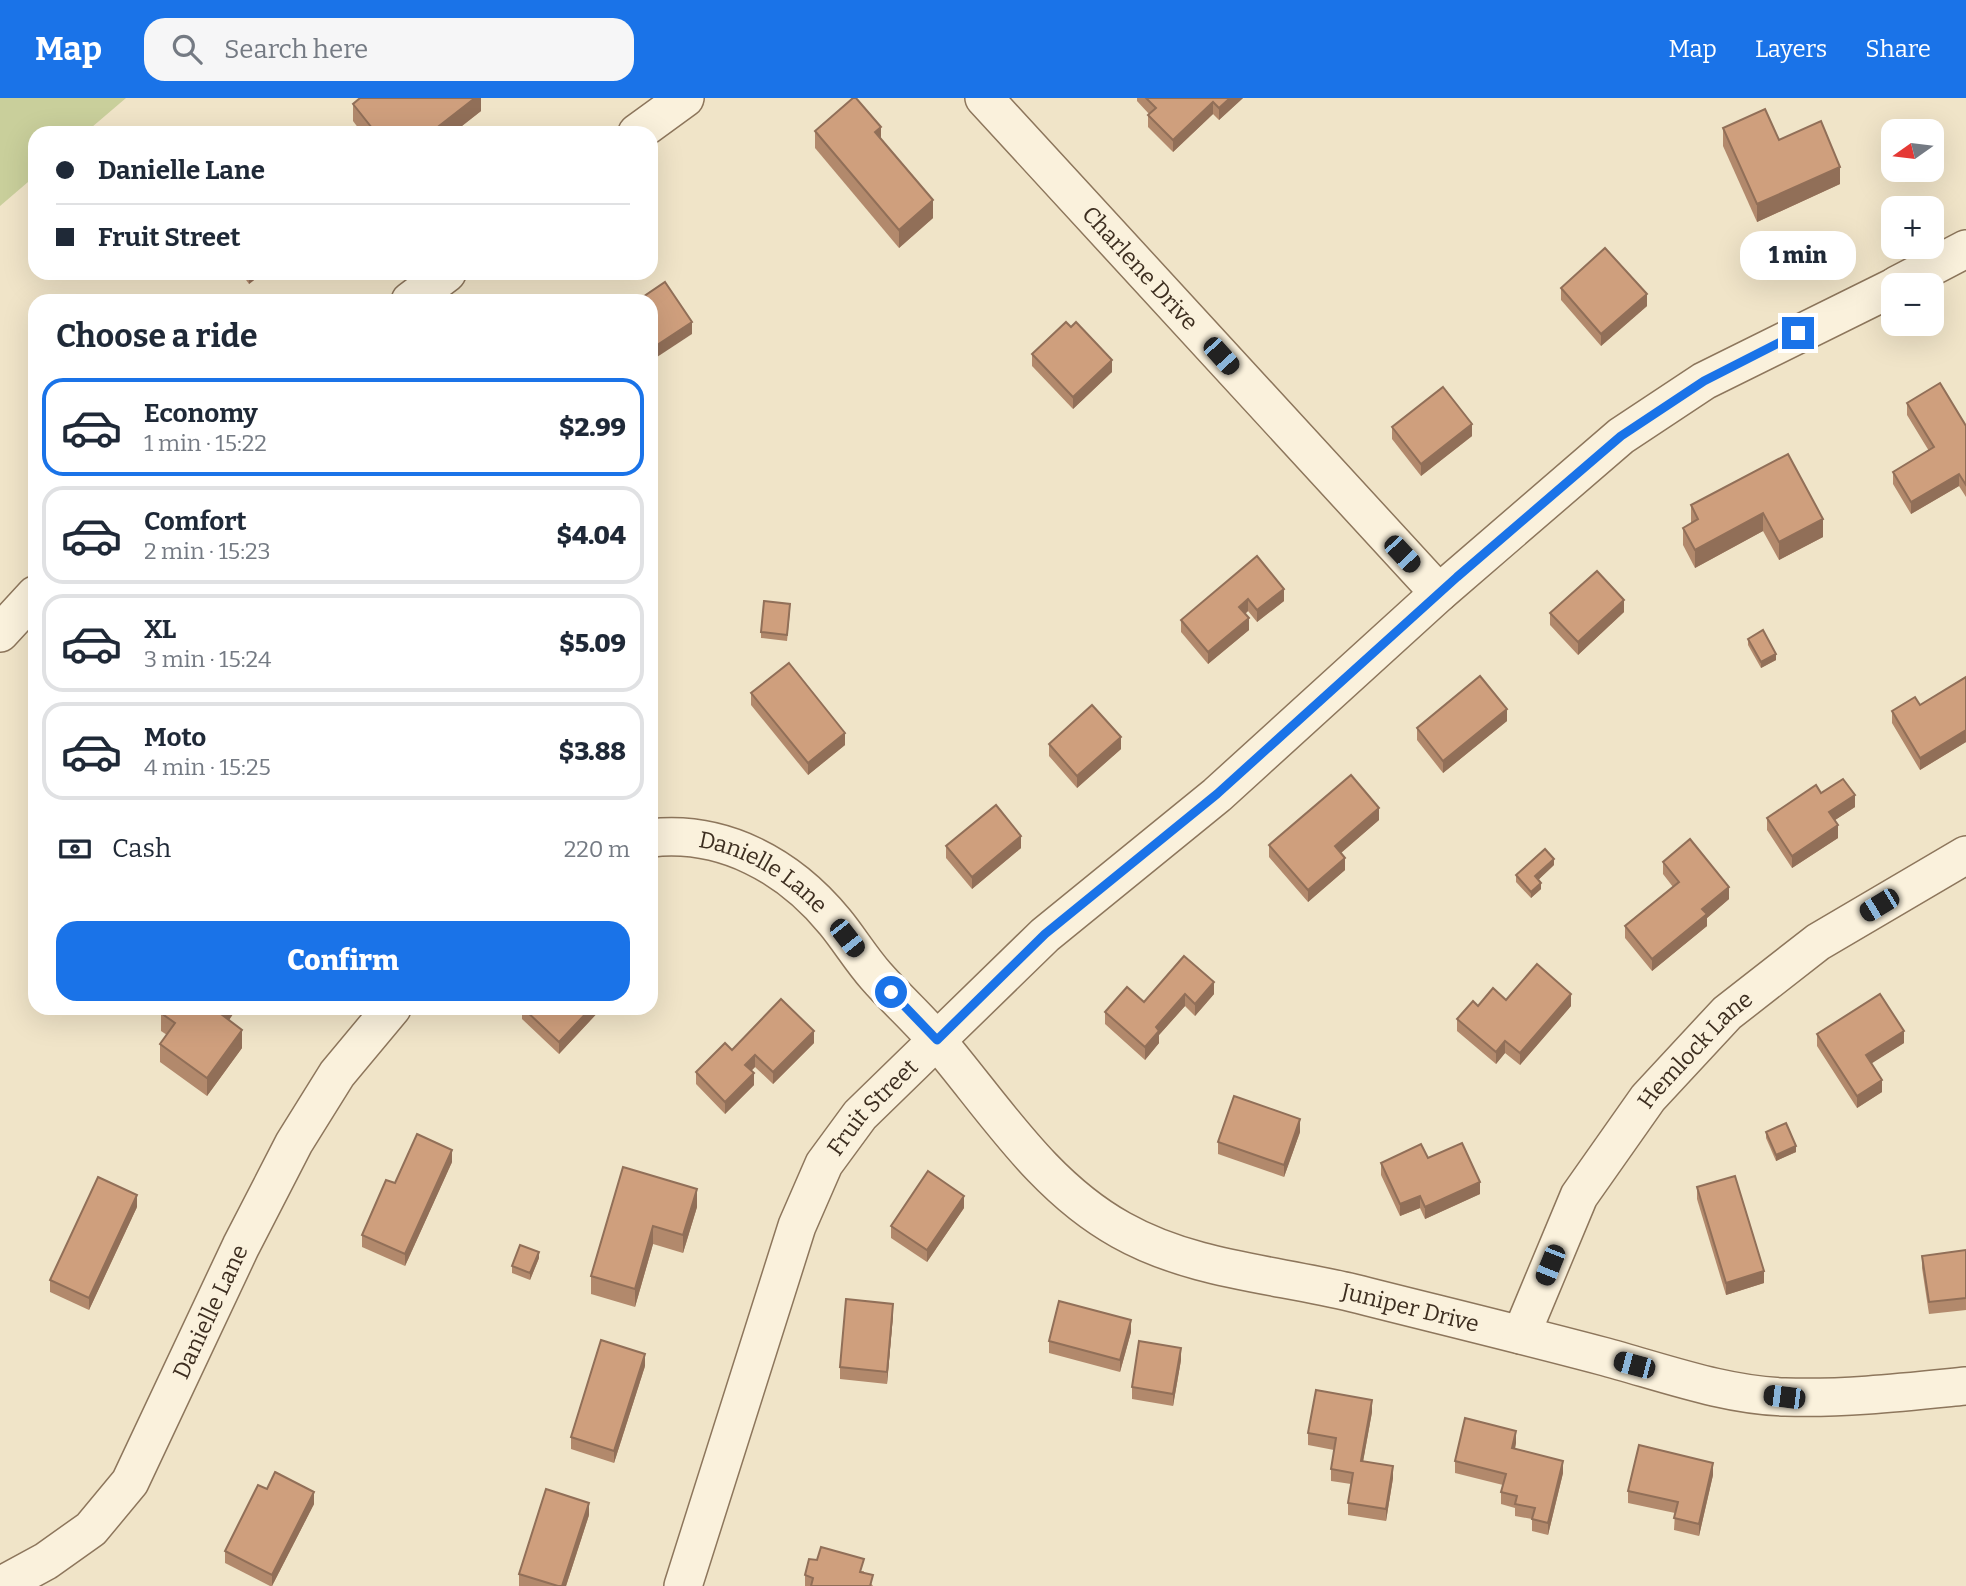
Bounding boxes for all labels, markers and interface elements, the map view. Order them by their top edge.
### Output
search box [144,18,634,81]
text: Map [35,29,102,69]
icon: search [168,30,206,68]
text: Search here [224,34,368,65]
text: Map [1669,35,1717,63]
text: Layers [1755,35,1827,63]
text: Share [1865,35,1931,63]
north arrow [1881,119,1944,182]
map controls [1881,119,1944,336]
text: Danielle Lane [98,155,265,186]
button: + [1881,196,1944,259]
street label: Charlene Drive [1076,200,1204,336]
text: Fruit Street [98,222,241,253]
callout: 1 min [1740,232,1856,280]
text: 1 min [1769,241,1827,269]
button: − [1881,273,1944,336]
text: Choose a ride [56,317,257,355]
route end [1782,317,1814,349]
car [1200,333,1243,379]
icon: car [60,396,123,459]
text: Economy [144,398,258,429]
text: $2.99 [559,412,626,443]
text: 1 min · 15:22 [144,429,267,457]
icon: car [60,504,123,567]
text: Comfort [144,506,247,537]
text: $4.04 [556,520,626,551]
car [1380,531,1425,577]
text: 2 min · 15:23 [144,537,271,565]
icon: car [60,612,123,675]
text: XL [144,614,176,645]
text: $5.09 [559,628,626,659]
text: 3 min · 15:24 [144,645,272,673]
icon: car [60,720,123,783]
text: Moto [144,722,206,753]
text: $3.88 [559,736,626,767]
text: 4 min · 15:25 [144,753,271,781]
street label: Danielle Lane [697,825,834,919]
icon: cash [56,830,94,868]
text: Cash [112,833,171,864]
text: 220 m [564,835,630,863]
car [1856,885,1903,925]
car [826,915,869,961]
button: Confirm [56,921,630,1001]
route start [875,976,907,1008]
street label: Hemlock Lane [1631,985,1758,1114]
street label: Fruit Street [821,1053,923,1161]
street label: Danielle Lane [167,1240,254,1383]
car [1533,1242,1568,1288]
street label: Juniper Drive [1338,1277,1482,1338]
car [1611,1349,1658,1381]
car [1762,1384,1807,1410]

